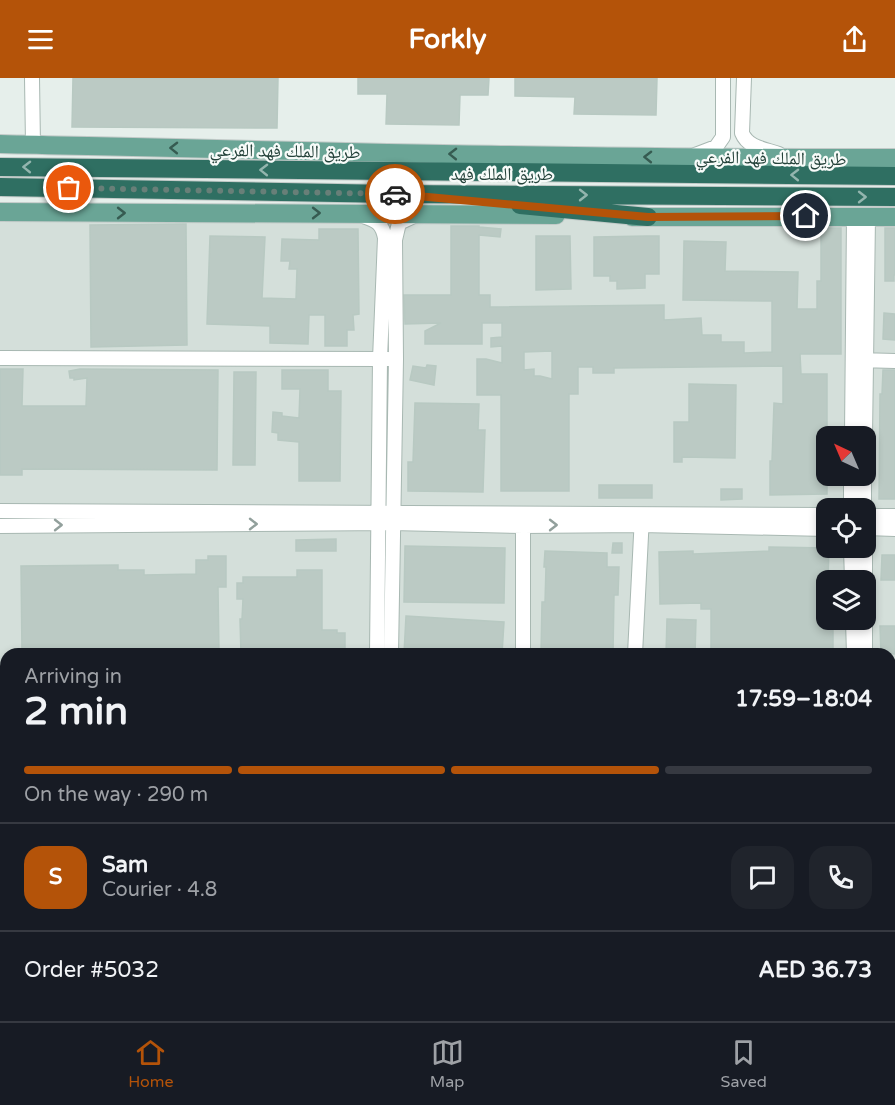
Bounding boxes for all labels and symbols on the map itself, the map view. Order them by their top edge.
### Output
street label: طريق الملك فهد الفرعي [209,139,361,167]
one-way arrow [169,142,178,154]
street label: طريق الملك فهد الفرعي [695,146,847,174]
one-way arrow [448,148,457,160]
one-way arrow [643,150,652,163]
one-way arrow [22,161,31,173]
pin [43,162,94,213]
street label: طريق الملك فهد [451,163,553,185]
one-way arrow [259,164,268,176]
courier [365,164,425,224]
one-way arrow [790,169,799,181]
one-way arrow [579,189,588,201]
pin [780,190,831,241]
one-way arrow [858,191,867,203]
one-way arrow [117,207,126,219]
one-way arrow [312,207,321,220]
north arrow [816,426,876,486]
one-way arrow [249,518,258,530]
one-way arrow [54,519,63,532]
one-way arrow [549,519,558,532]

